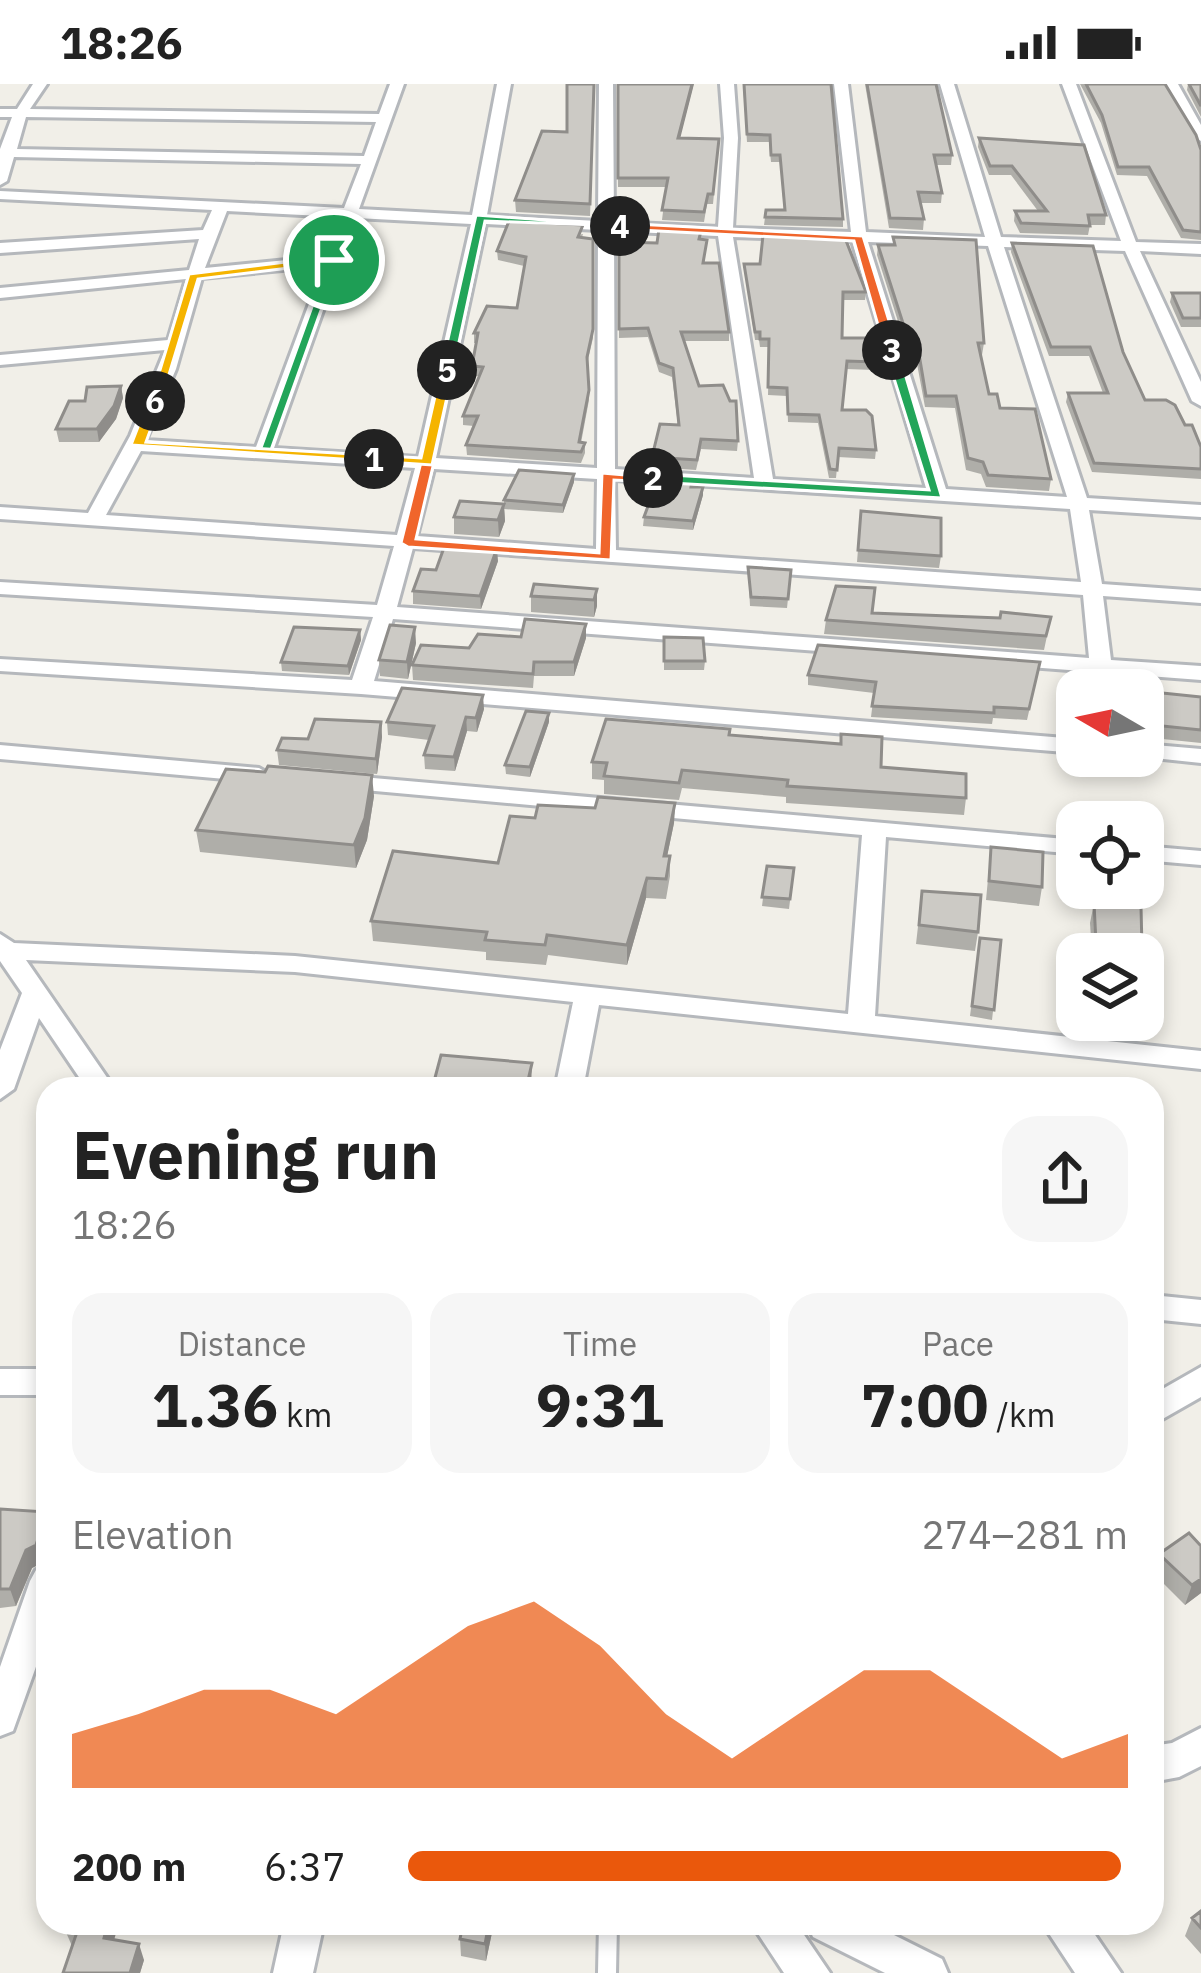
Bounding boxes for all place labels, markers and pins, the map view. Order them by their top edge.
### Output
pin: 4 [590,196,650,256]
pin [283,209,385,311]
pin: 3 [862,320,922,380]
pin: 5 [417,340,477,400]
pin: 6 [125,371,185,431]
pin: 1 [344,429,404,489]
pin: 2 [623,448,683,508]

